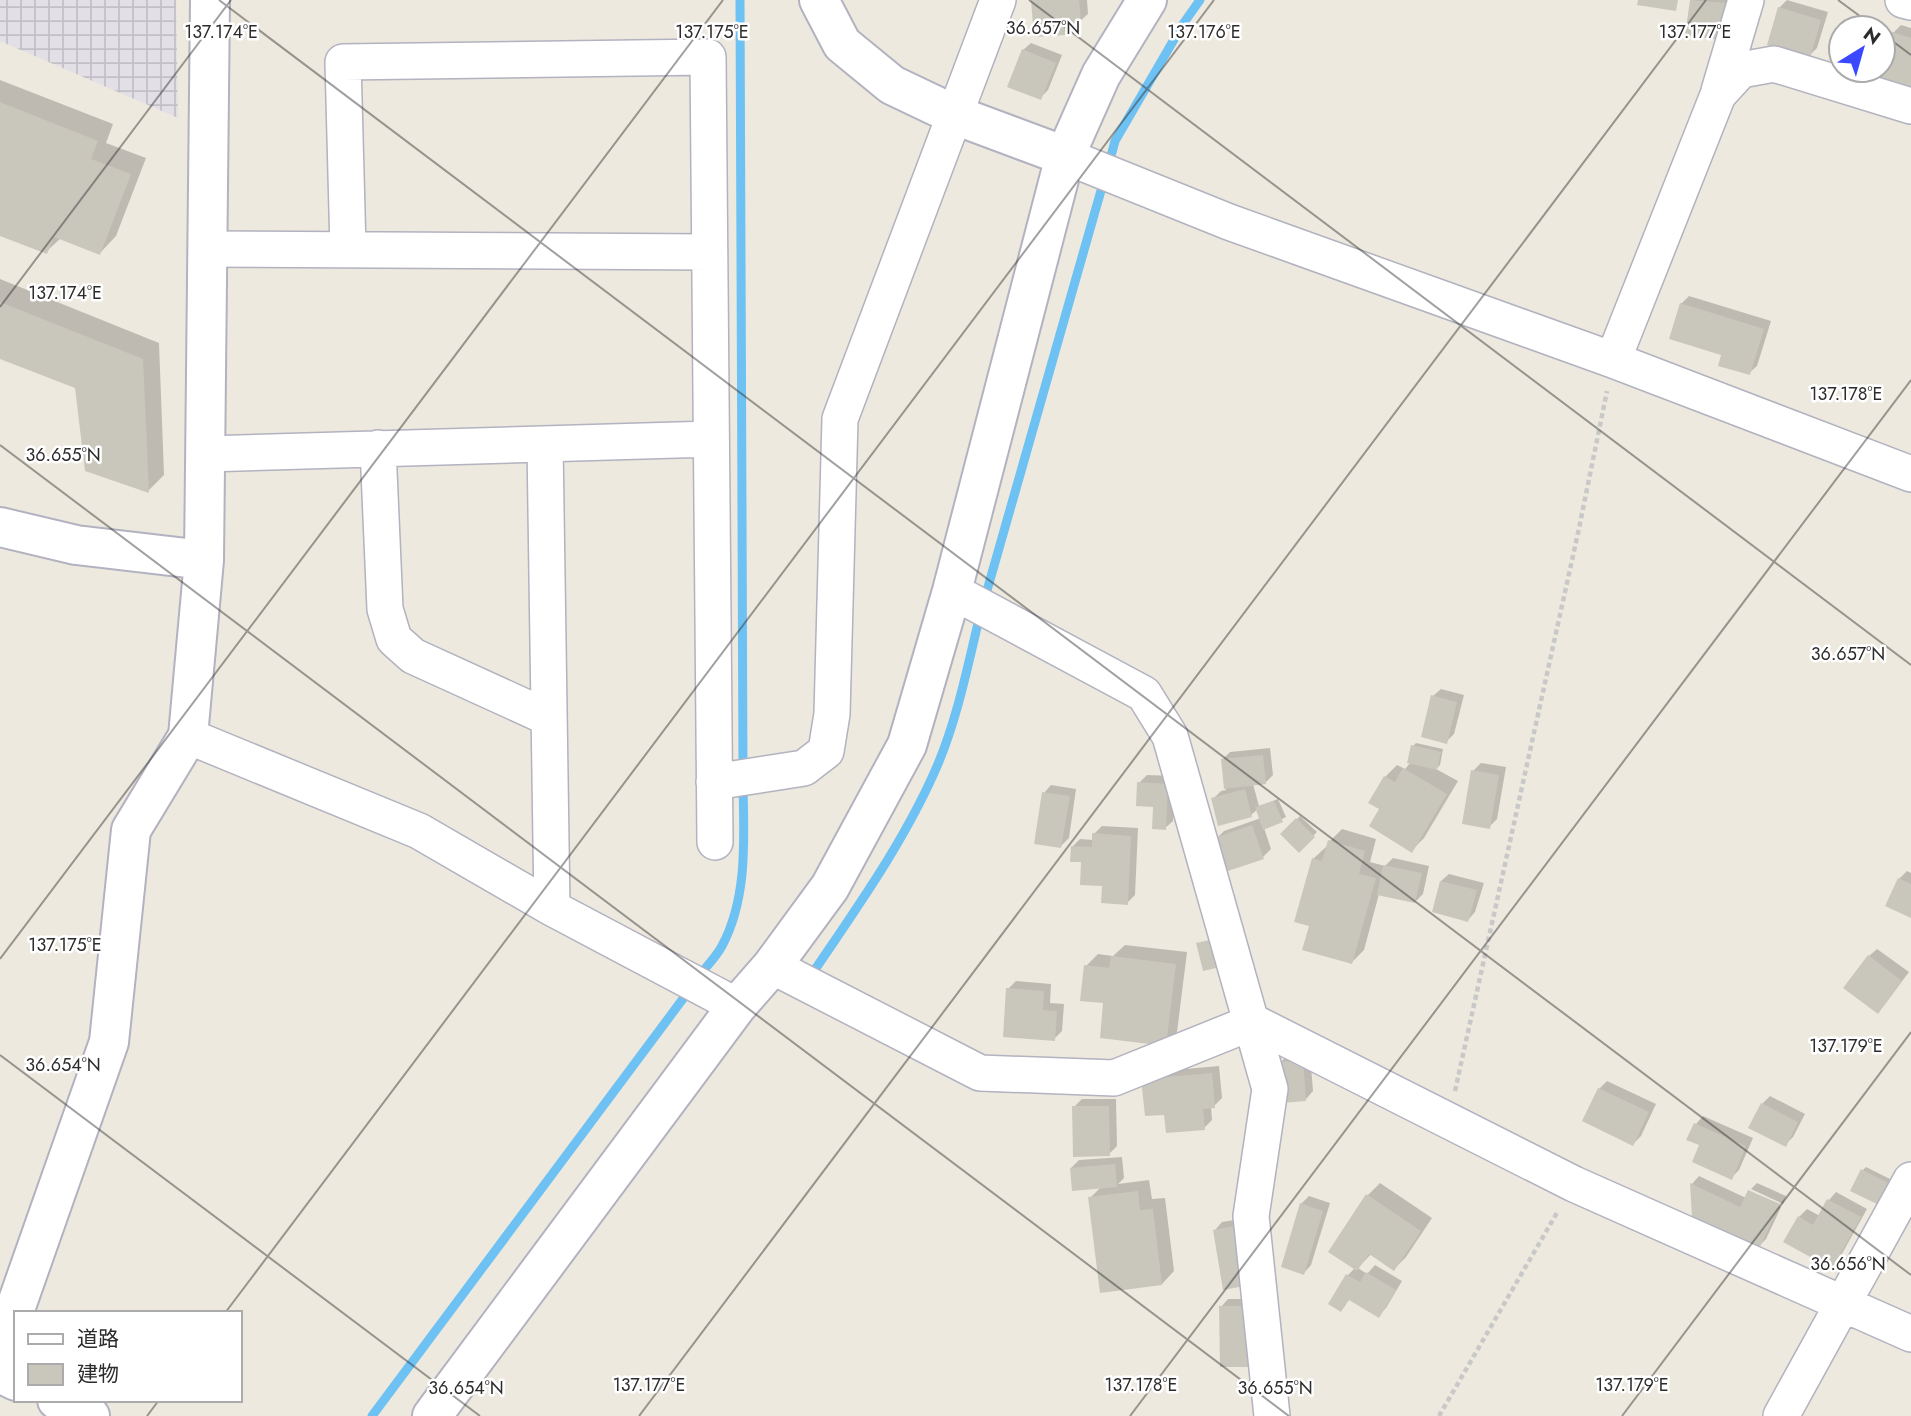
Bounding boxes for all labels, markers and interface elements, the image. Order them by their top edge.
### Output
north arrow [1827,14,1897,84]
text: 36.657°N [1006,15,1080,41]
text: 137.174°E [184,19,258,45]
text: 137.175°E [675,19,749,45]
text: 137.176°E [1167,19,1241,45]
text: 137.177°E [1659,19,1731,45]
text: N [1858,20,1886,51]
text: 137.174°E [28,280,102,306]
text: 137.178°E [1810,381,1883,407]
text: 36.655°N [25,442,101,468]
text: 36.657°N [1811,641,1885,667]
text: 137.175°E [28,932,102,958]
text: 137.179°E [1809,1033,1883,1059]
text: 36.654°N [25,1052,101,1078]
text: 36.656°N [1810,1251,1886,1277]
legend [14,1311,242,1402]
text: 道路 [77,1324,119,1354]
text: 建物 [77,1359,119,1389]
text: 137.177°E [613,1372,685,1398]
text: 137.178°E [1105,1372,1178,1398]
text: 137.179°E [1595,1372,1669,1398]
text: 36.654°N [428,1375,504,1401]
text: 36.655°N [1237,1375,1313,1401]

